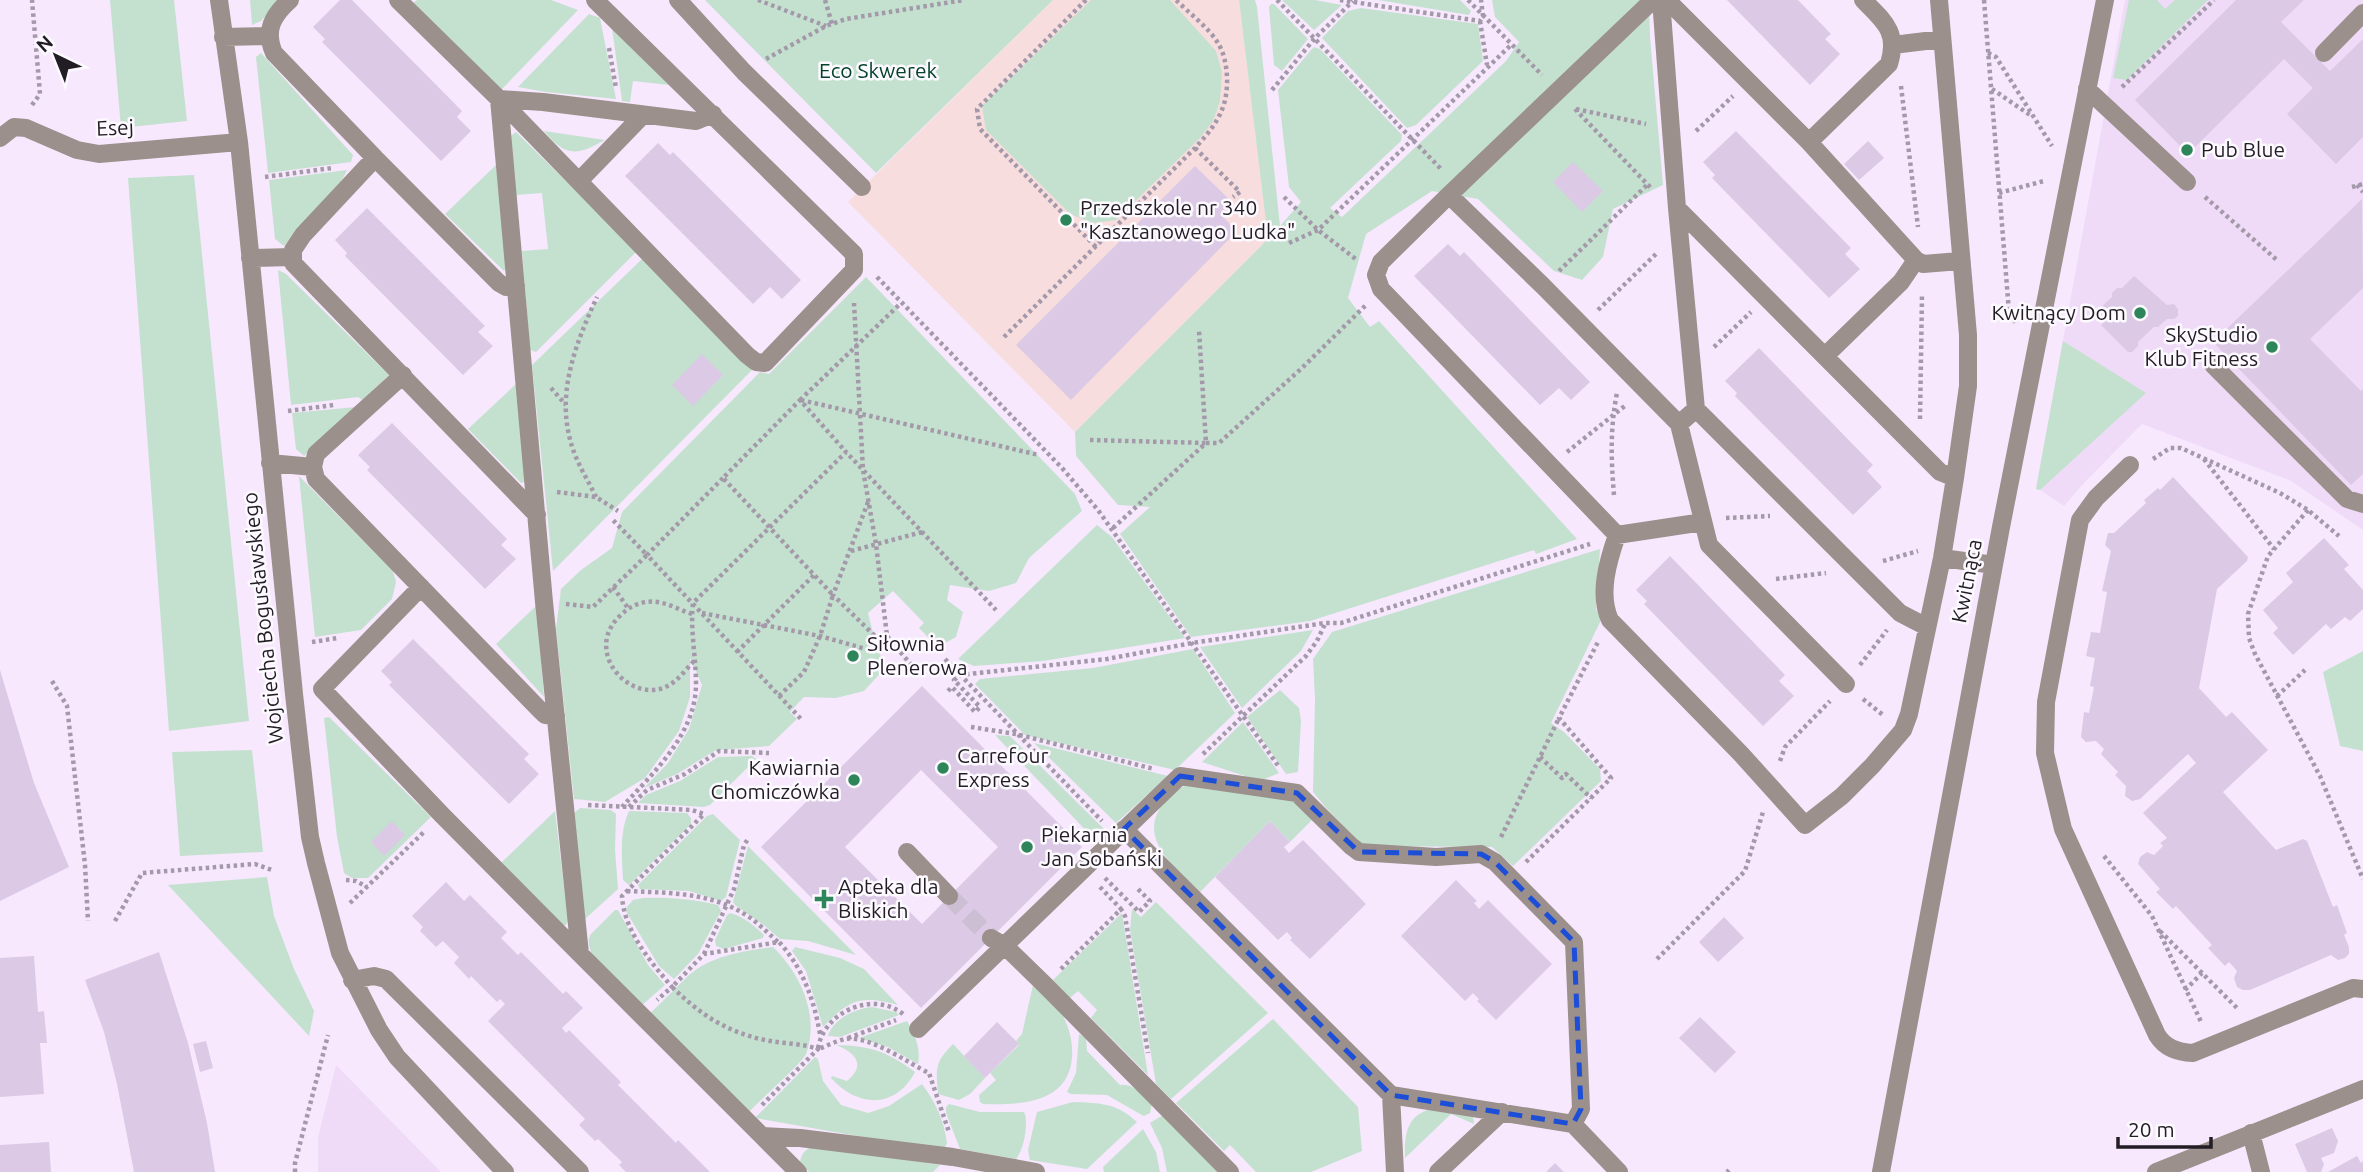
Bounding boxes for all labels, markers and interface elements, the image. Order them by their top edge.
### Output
north arrow [21,21,91,91]
text: N [32,31,57,56]
park label: Eco Skwerek [819,58,937,82]
street label: Esej [96,114,134,140]
place label: Pub Blue [2201,137,2285,161]
marker: Pub Blue [2179,142,2195,158]
place label: Przedszkole nr 340 "Kasztanowego Ludka" [1080,195,1295,243]
marker: Przedszkole nr 340 "Kasztanowego Ludka" [1058,212,1074,228]
place label: Kwitnący Dom [1991,300,2126,324]
marker: Kwitnący Dom [2132,305,2148,321]
place label: SkyStudio Klub Fitness [2144,322,2258,370]
marker: SkyStudio Klub Fitness [2264,339,2280,355]
street label: Wojciecha Bogusławskiego [237,491,287,745]
street label: Kwitnąca [1946,537,1986,625]
place label: Siłownia Plenerowa [867,631,968,679]
marker: Siłownia Plenerowa [845,648,861,664]
place label: Carrefour Express [957,743,1048,791]
place label: Kawiarnia Chomiczówka [710,755,840,803]
marker: Carrefour Express [935,760,951,776]
marker: Kawiarnia Chomiczówka [846,772,862,788]
place label: Piekarnia Jan Sobański [1041,822,1162,870]
marker: Piekarnia Jan Sobański [1019,839,1035,855]
place label: Apteka dla Bliskich [838,874,939,922]
marker: Apteka dla Bliskich [816,891,832,907]
scale bar [2118,1106,2211,1150]
text: 20 m [2128,1117,2175,1141]

